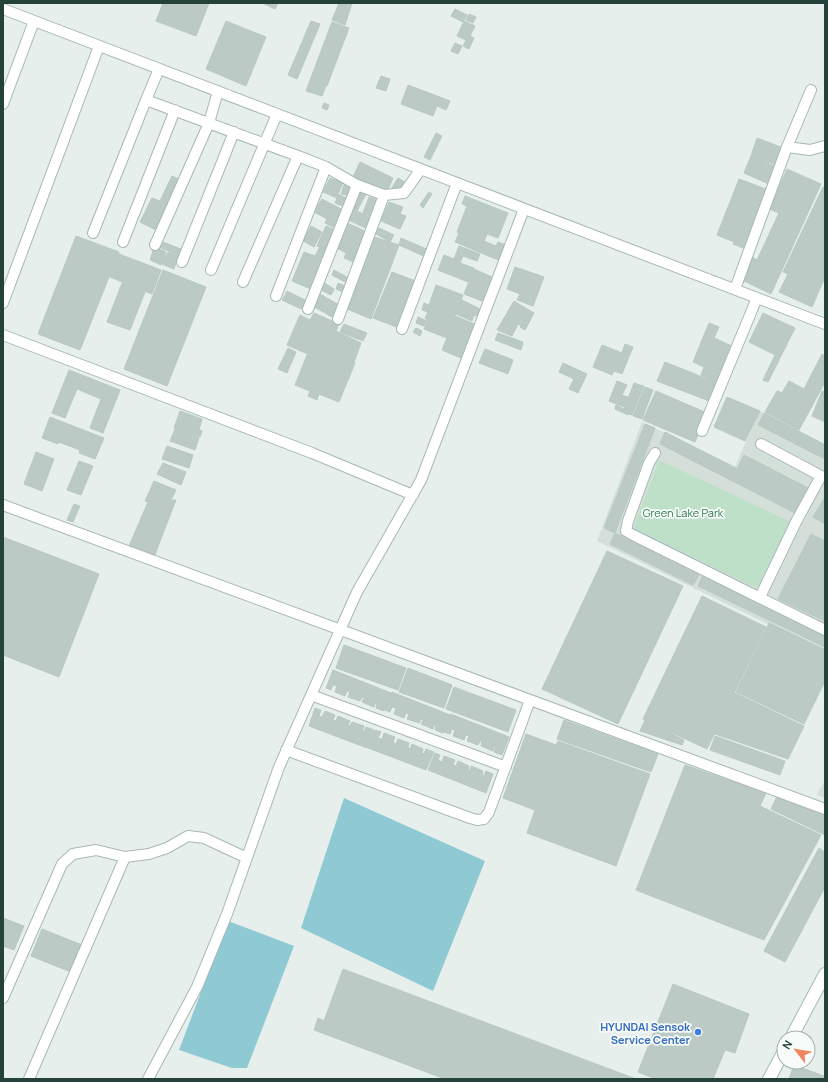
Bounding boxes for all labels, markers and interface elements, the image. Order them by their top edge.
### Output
park label: Green Lake Park [643,505,724,520]
place label: HYUNDAI Sensok Service Center [600,1019,691,1047]
marker: HYUNDAI Sensok Service Center [693,1027,703,1037]
north arrow [776,1030,816,1070]
text: N [779,1037,796,1052]

